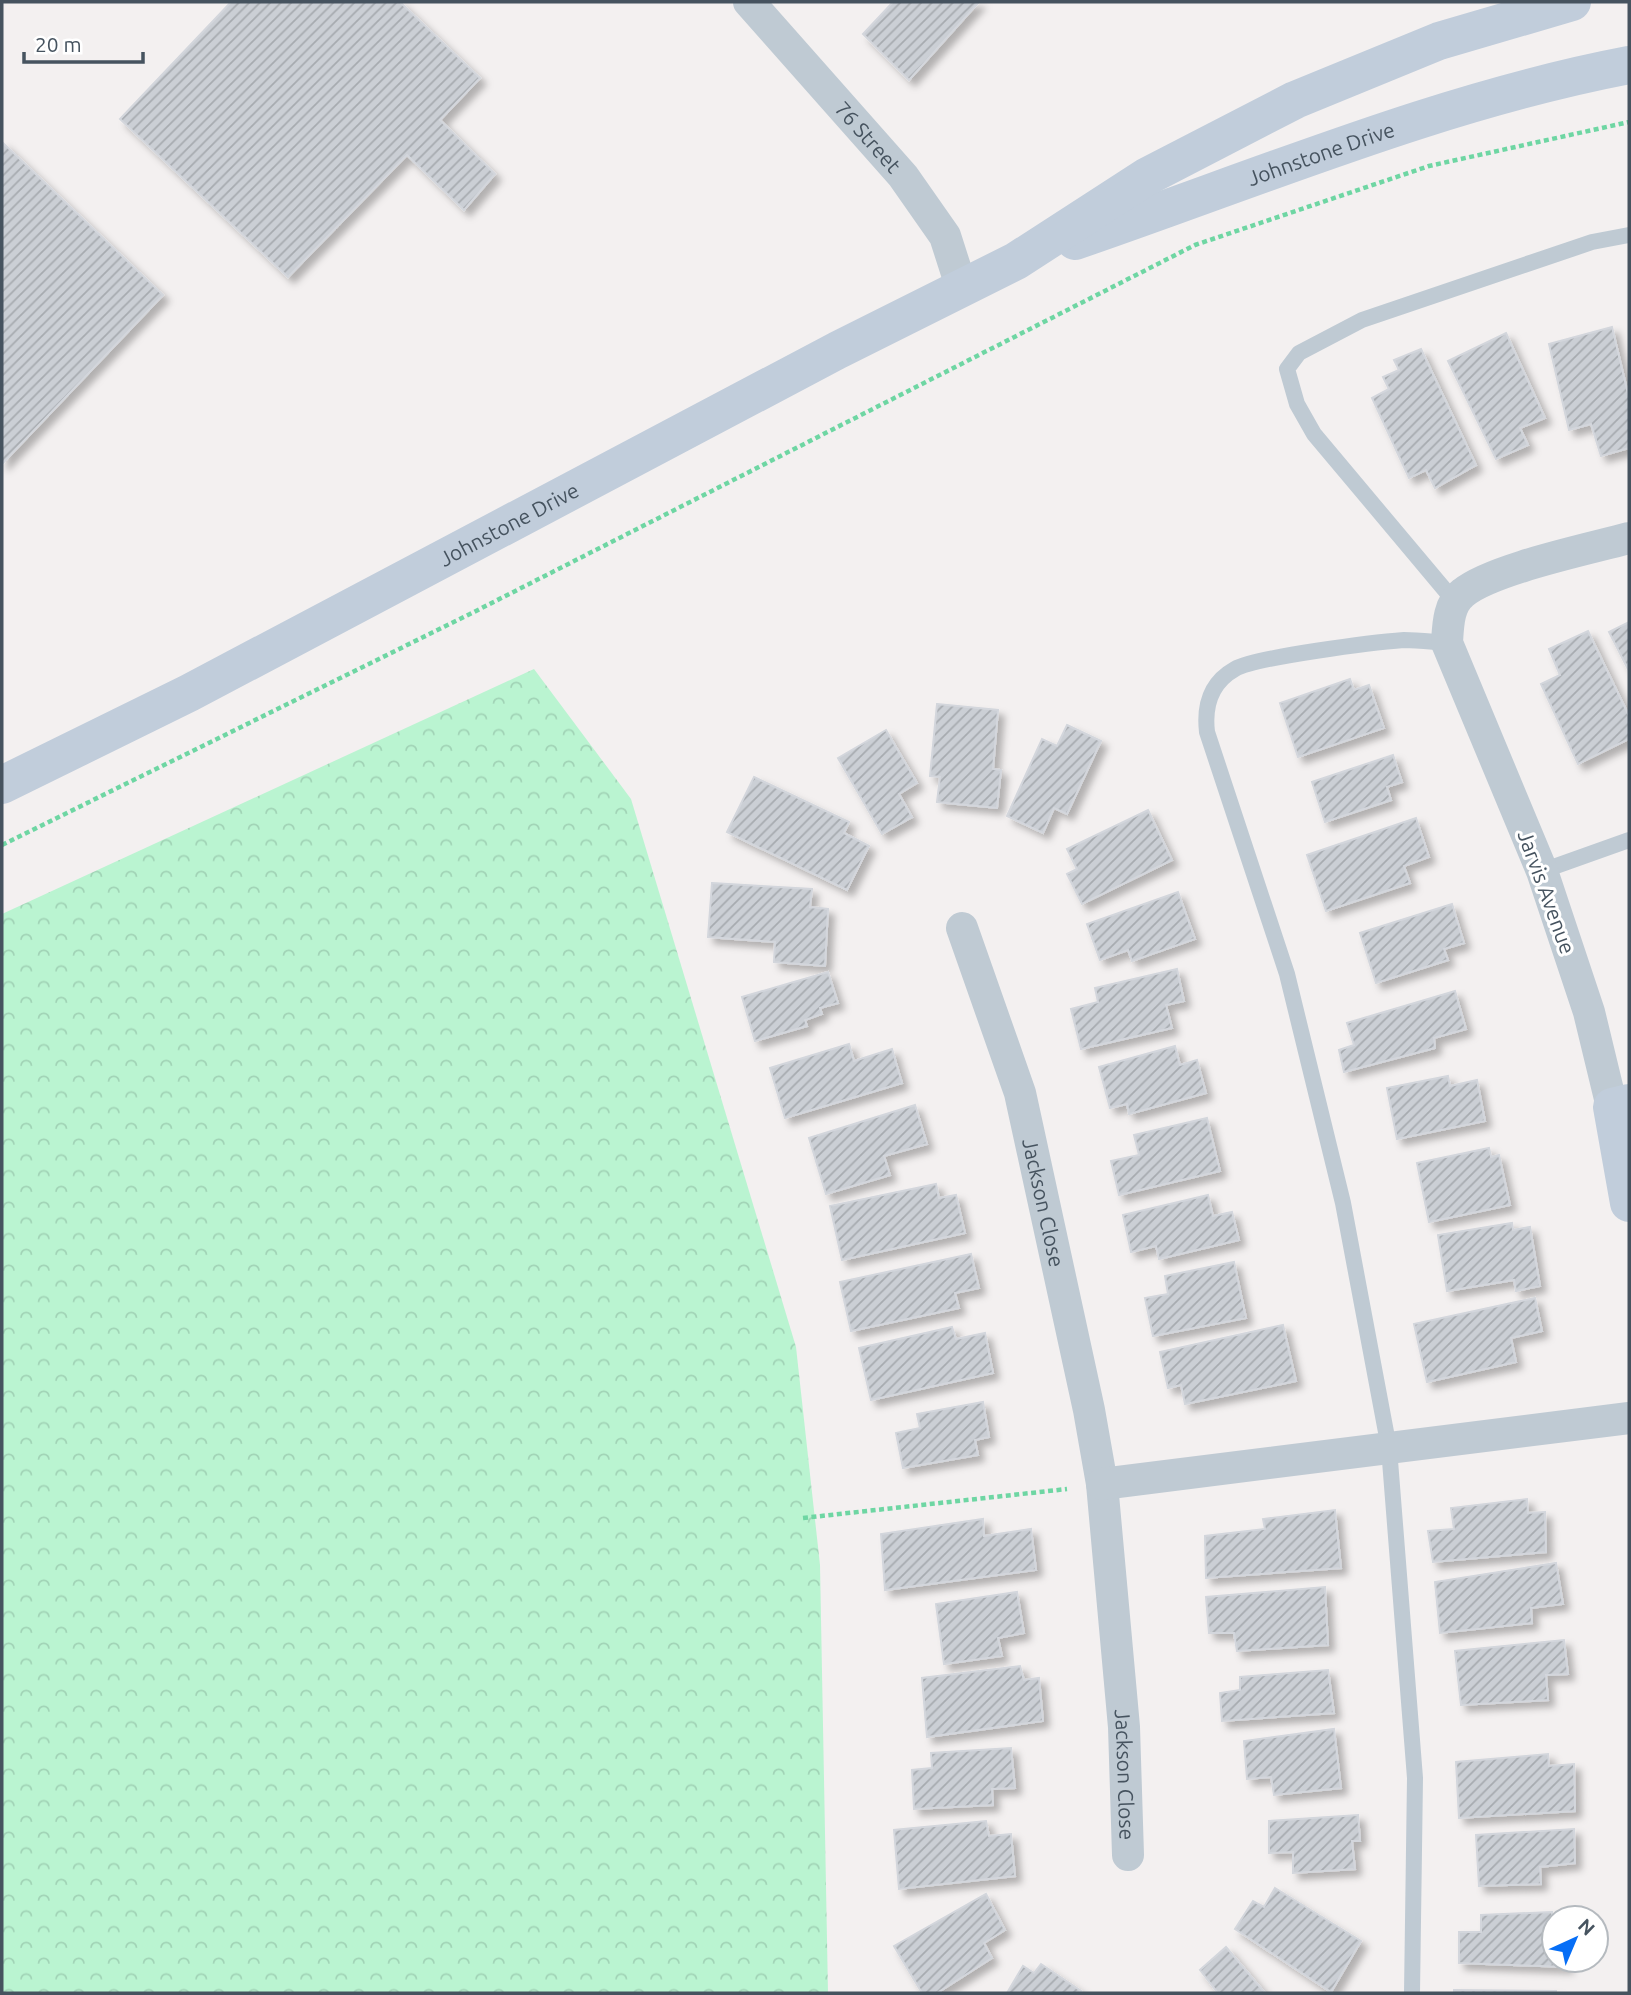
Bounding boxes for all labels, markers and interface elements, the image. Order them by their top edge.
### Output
scale bar [24,21,144,65]
text: 20 m [35,32,82,56]
street label: 76 Street [830,96,906,177]
street label: Johnstone Drive [1244,117,1398,190]
street label: Johnstone Drive [435,477,583,571]
street label: Jarvis Avenue [1514,827,1580,957]
street label: Jackson Close [1018,1136,1070,1269]
street label: Jackson Close [1110,1708,1140,1840]
north arrow [1540,1904,1610,1974]
text: N [1574,1914,1600,1940]

